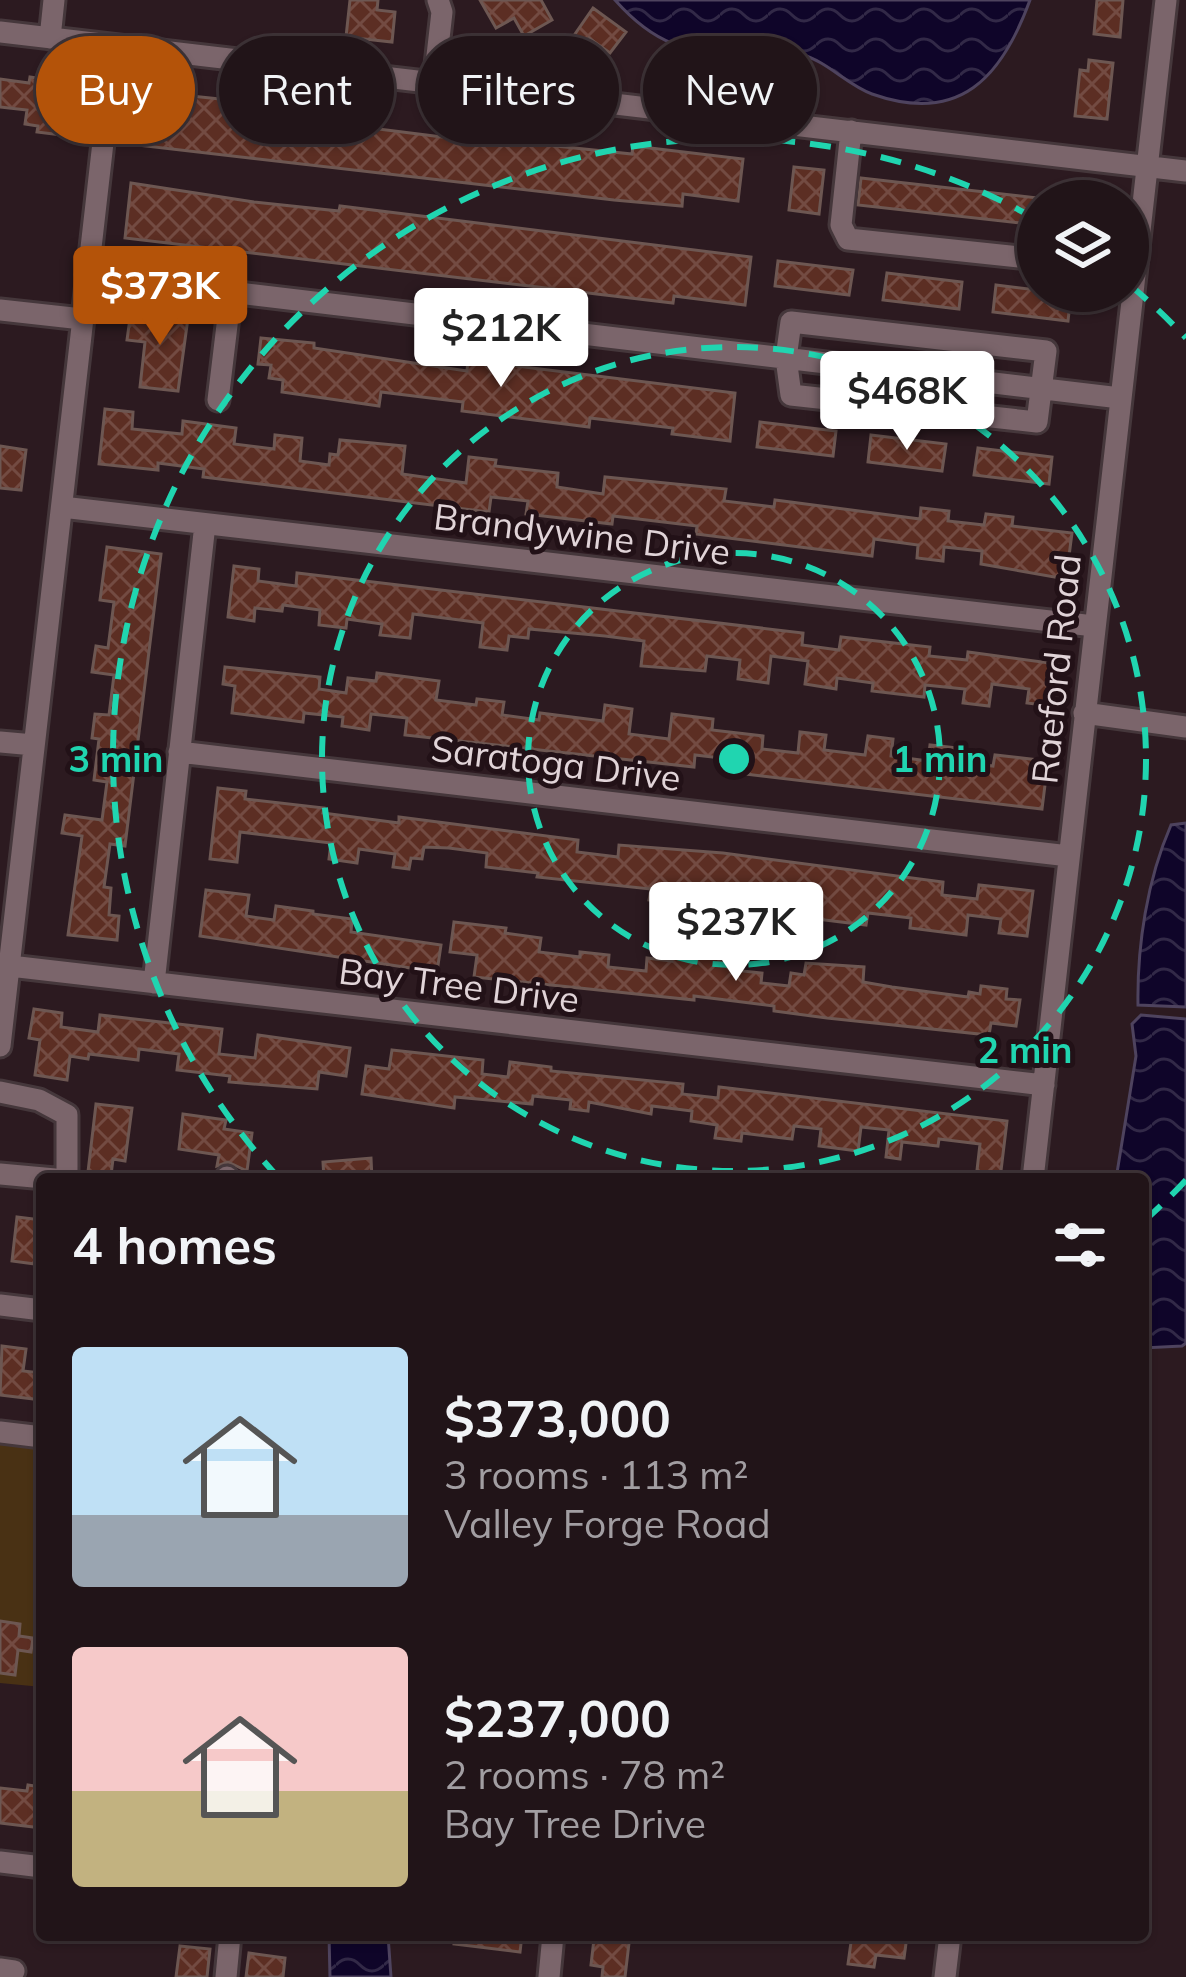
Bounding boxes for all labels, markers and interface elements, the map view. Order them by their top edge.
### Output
chip: Buy [36,36,195,144]
chip: Rent [219,36,394,144]
chip: Filters [418,36,619,144]
chip: New [643,36,817,144]
map controls [1017,180,1149,312]
button: layers [1017,180,1149,312]
pin: $373K [76,246,244,348]
text: $373K [100,260,220,309]
pin: $212K [417,288,585,390]
text: $212K [441,302,561,351]
pin: $468K [823,351,991,453]
text: $468K [847,365,967,414]
street label: Brandywine Drive [431,493,733,574]
street label: Raeford Road [1021,552,1090,786]
street label: Saratoga Drive [429,725,683,800]
text: 3 min [69,736,163,781]
text: 1 min [893,736,987,781]
centre of rings [713,738,755,780]
pin: $237K [652,882,820,984]
text: $237K [676,896,796,945]
street label: Bay Tree Drive [336,947,582,1022]
text: 2 min [978,1027,1072,1072]
icon: filters [1047,1212,1113,1278]
text: 4 homes [72,1213,277,1277]
text: $373,000 [444,1386,671,1450]
icon: home [168,1395,312,1539]
text: 3 rooms · 113 m² [444,1450,748,1499]
text: Valley Forge Road [444,1499,771,1548]
text: $237,000 [444,1686,671,1750]
icon: home [168,1695,312,1839]
text: 2 rooms · 78 m² [444,1750,725,1799]
text: Bay Tree Drive [444,1799,706,1848]

